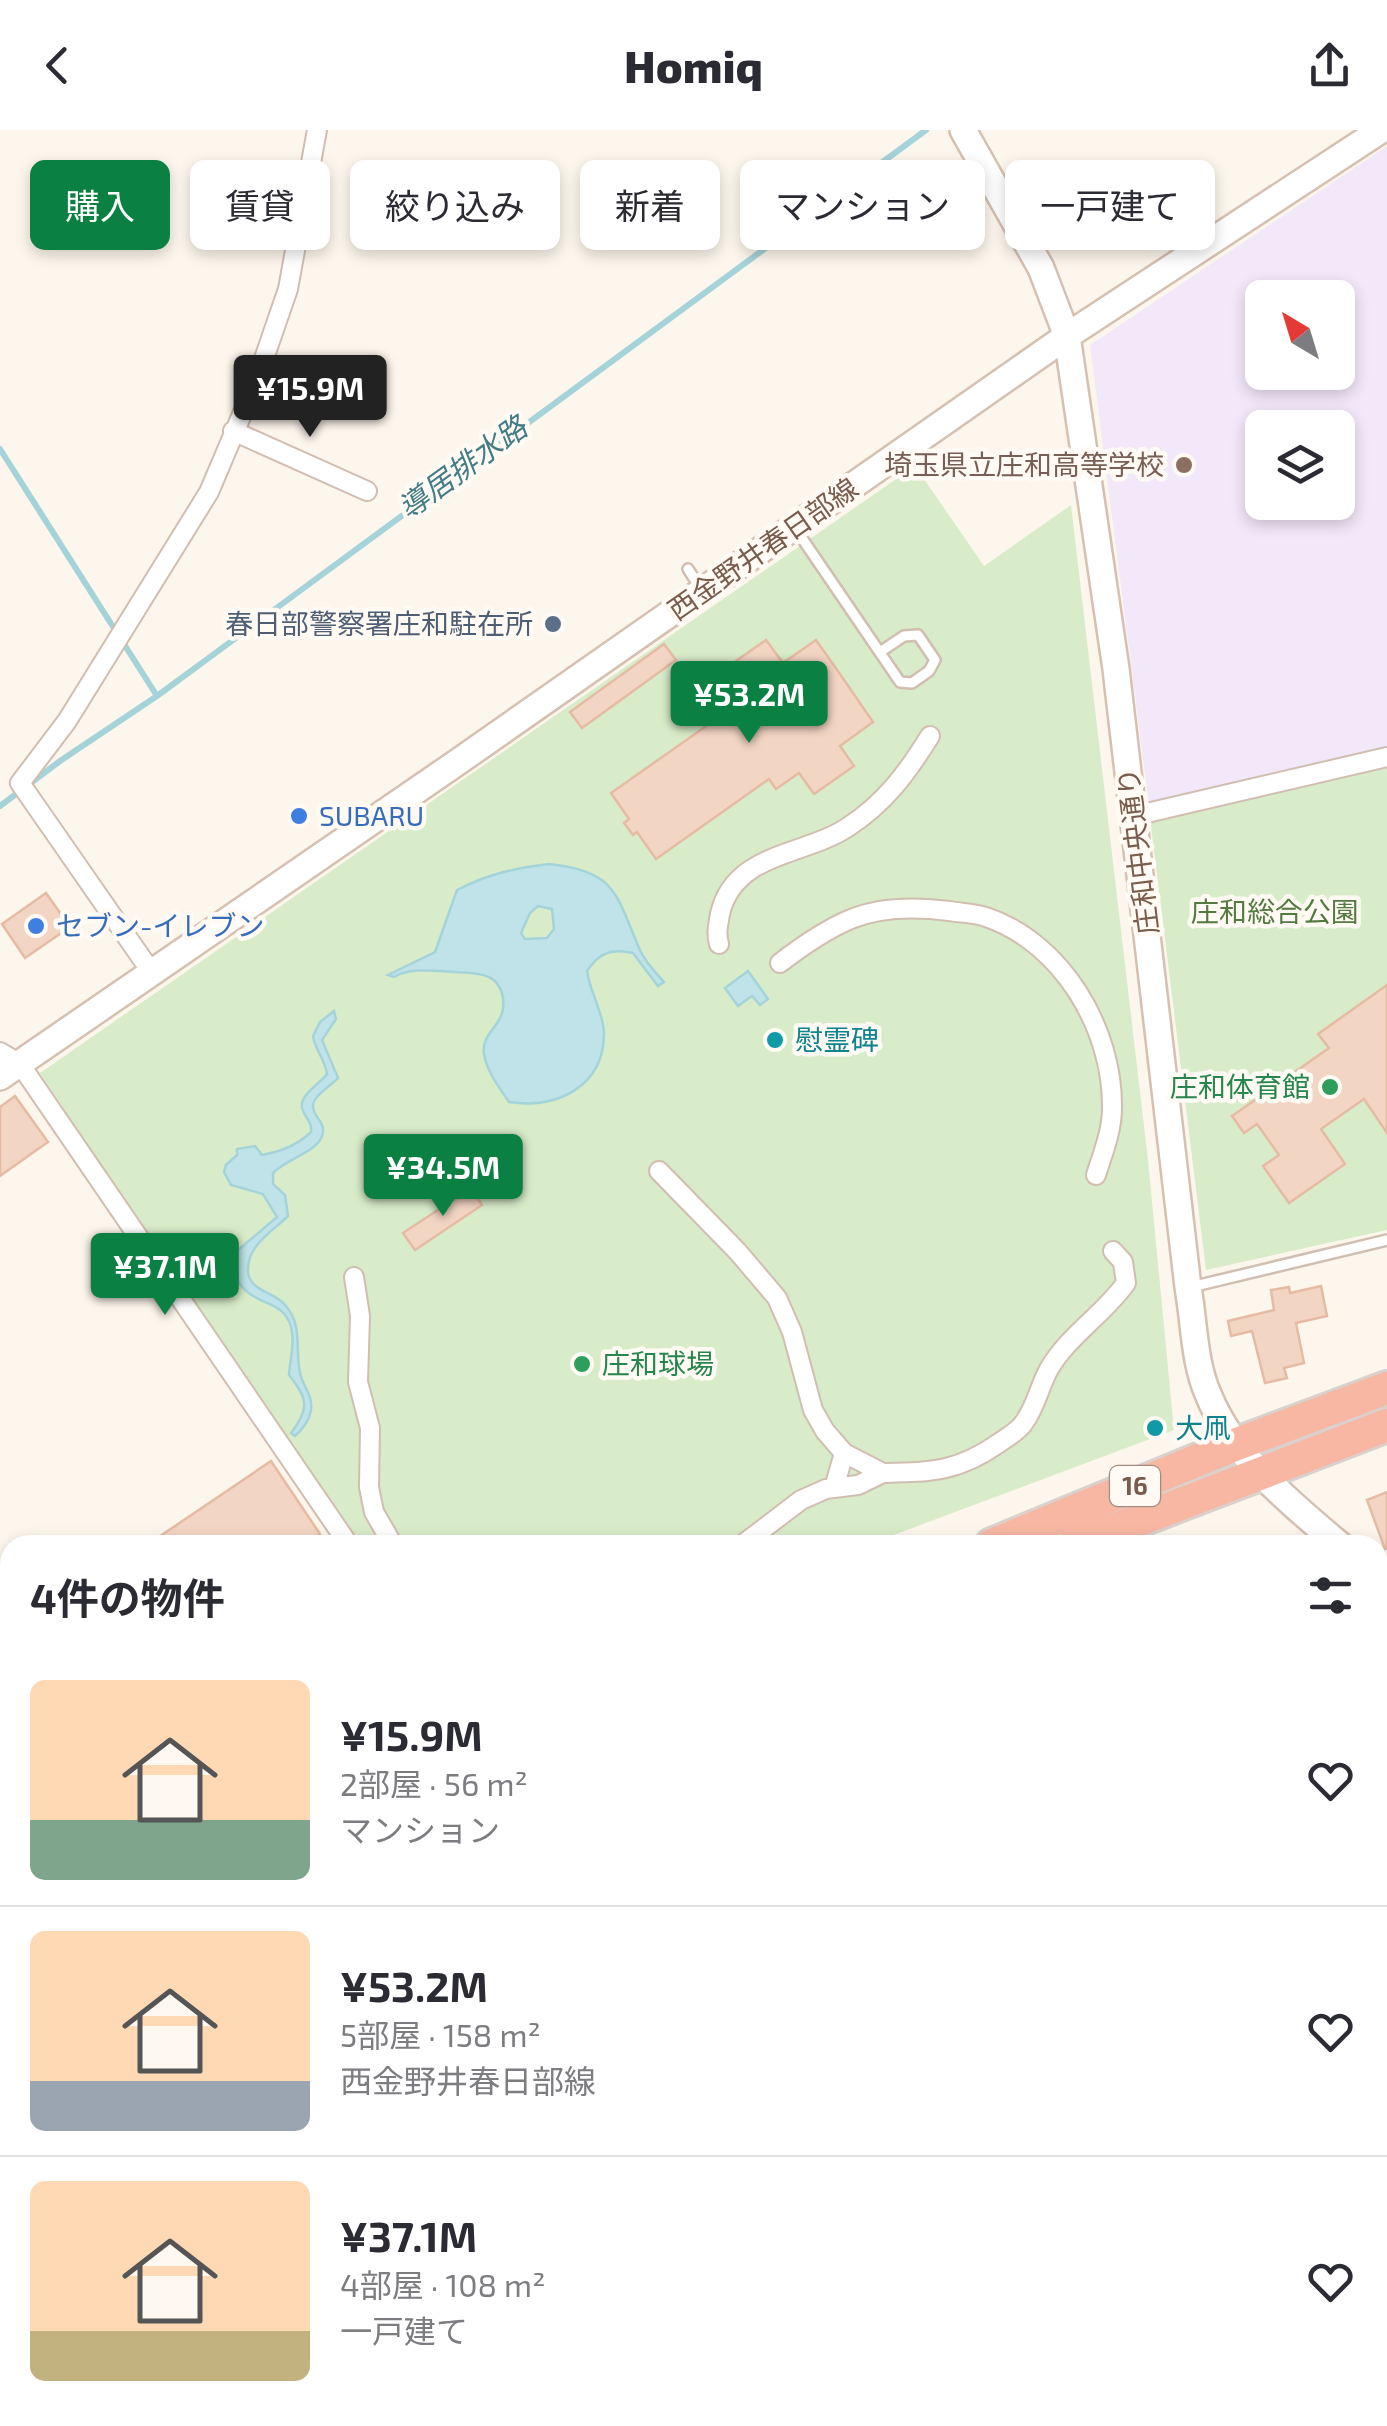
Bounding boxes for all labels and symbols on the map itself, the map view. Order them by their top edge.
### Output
north arrow [1245,280,1355,390]
pin: ¥15.9M [229,355,391,440]
water label: 導居排水路 [391,406,536,525]
place label: 埼玉県立庄和高等学校 [884,447,1164,481]
marker: 埼玉県立庄和高等学校 [1173,454,1195,476]
street label: 西金野井春日部線 [661,470,864,626]
place label: 春日部警察署庄和駐在所 [225,606,533,640]
marker: 春日部警察署庄和駐在所 [542,613,564,635]
pin: ¥53.2M [668,661,830,746]
street label: 庄和中央通り [1110,766,1164,937]
place label: SUBARU [319,798,424,832]
marker: SUBARU [288,805,310,827]
park label: 庄和総合公園 [1191,894,1359,928]
place label: セブン-イレブン [56,908,265,942]
marker: セブン-イレブン [25,915,47,937]
place label: 慰霊碑 [795,1022,879,1056]
marker: 慰霊碑 [764,1029,786,1051]
place label: 庄和体育館 [1170,1069,1310,1103]
marker: 庄和体育館 [1319,1076,1341,1098]
pin: ¥34.5M [362,1134,524,1219]
pin: ¥37.1M [84,1233,246,1318]
place label: 庄和球場 [602,1346,714,1380]
marker: 庄和球場 [571,1353,593,1375]
place label: 大凧 [1175,1410,1231,1444]
marker: 大凧 [1144,1417,1166,1439]
road number: 16 [1110,1466,1160,1506]

